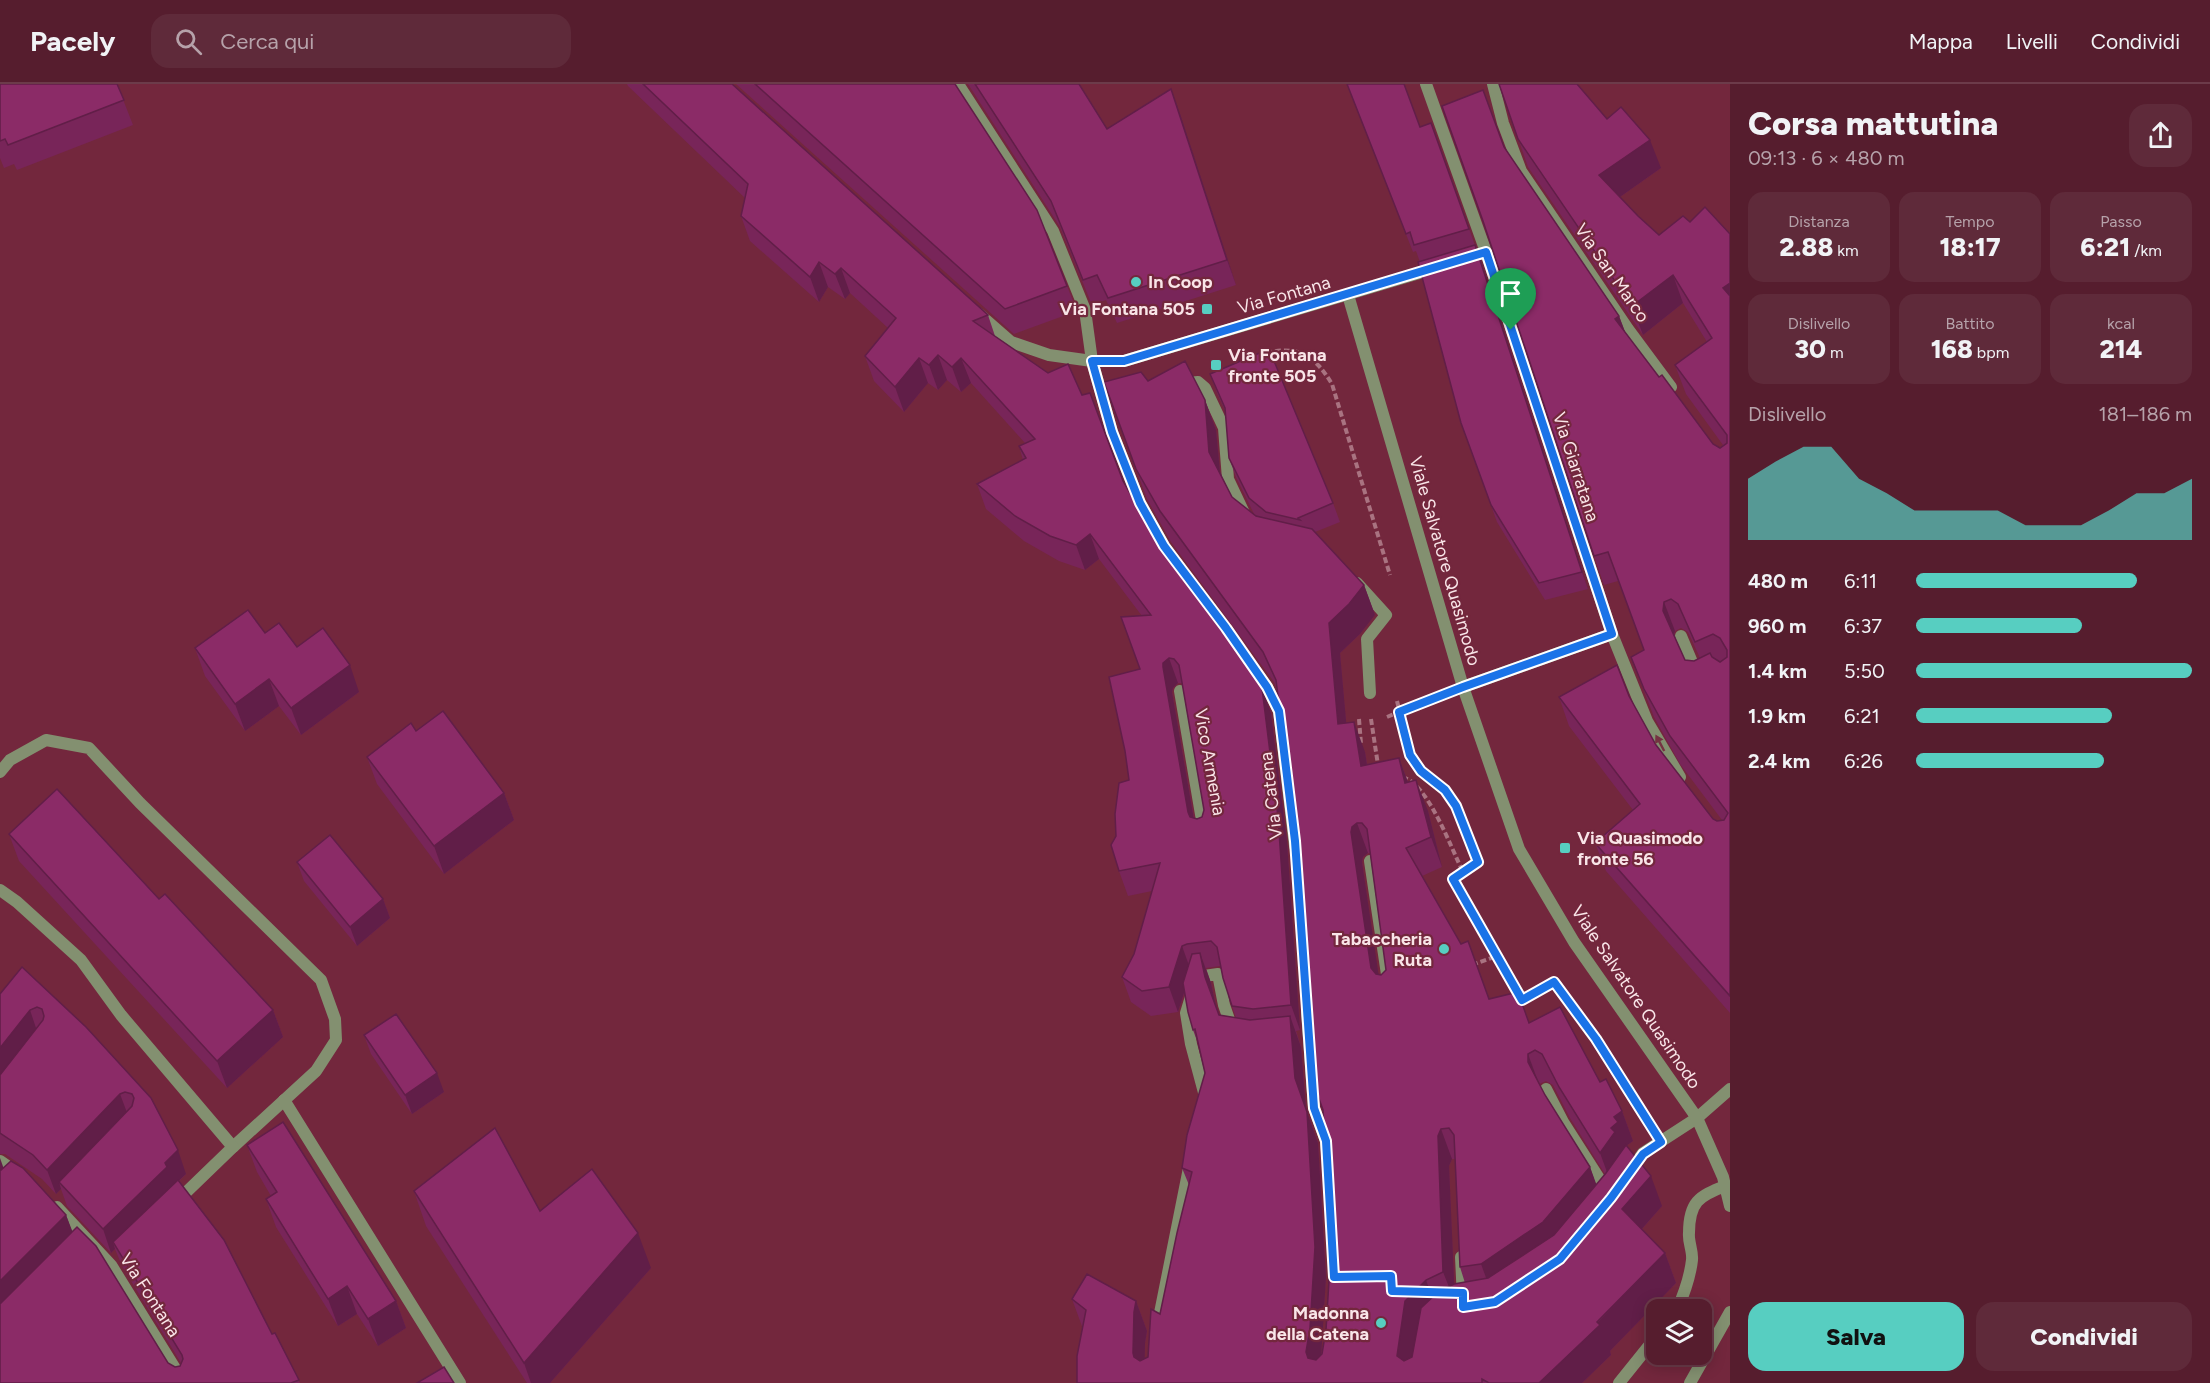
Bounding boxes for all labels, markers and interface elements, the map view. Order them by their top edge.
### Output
search box [151,14,571,68]
text: Pacely [30,24,115,58]
icon: search [172,25,205,58]
text: Cerca qui [220,28,314,55]
text: Mappa [1909,29,1973,54]
text: Livelli [2006,29,2058,54]
text: Condividi [2091,29,2180,54]
text: Corsa mattutina [1748,104,1998,143]
button: share [2129,104,2192,167]
text: 09:13 · 6 × 480 m [1748,146,1904,170]
text: Distanza [1788,212,1850,231]
text: Tempo [1946,212,1994,231]
text: Passo [2100,212,2142,231]
street label: Via San Marco [1570,219,1654,327]
text: 2.88 [1779,231,1833,263]
text: 18:17 [1939,231,2001,263]
text: 6:21 [2080,231,2130,263]
text: km [1833,241,1859,260]
text: /km [2130,241,2162,260]
pin [1485,268,1536,330]
place label: In Coop [1148,271,1213,293]
street label: Via Fontana [1235,271,1333,319]
marker: In Coop [1129,275,1143,289]
icon: arrive [1494,277,1527,310]
place label: Via Fontana 505 [1060,298,1195,320]
marker: Via Fontana 505 [1200,302,1214,316]
text: Dislivello [1788,314,1850,333]
text: Battito [1945,314,1995,333]
text: kcal [2107,314,2135,333]
text: 30 [1794,333,1826,365]
text: 168 [1931,333,1973,365]
text: 214 [2100,333,2142,365]
text: m [1826,343,1844,362]
text: bpm [1973,343,2009,362]
place label: Via Fontana fronte 505 [1228,344,1327,387]
marker: Via Fontana fronte 505 [1209,358,1223,372]
text: Dislivello [1748,402,1826,426]
text: 181–186 m [2098,402,2192,426]
street label: Via Giarratana [1548,409,1604,525]
street label: Viale Salvatore Quasimodo [1405,454,1485,668]
text: 480 m [1748,569,1808,593]
text: 6:11 [1844,569,1877,593]
text: 960 m [1748,614,1806,638]
text: 6:37 [1844,614,1882,638]
text: 1.4 km [1748,659,1807,683]
text: 5:50 [1844,659,1885,683]
text: 1.9 km [1748,704,1806,728]
text: 6:21 [1844,704,1880,728]
street label: Vico Armenia [1190,707,1230,817]
one-way arrow [1655,735,1665,752]
text: 2.4 km [1748,749,1810,773]
text: 6:26 [1844,749,1883,773]
street label: Via Catena [1255,751,1287,841]
place label: Via Quasimodo fronte 56 [1577,827,1703,870]
marker: Via Quasimodo fronte 56 [1558,841,1572,855]
street label: Viale Salvatore Quasimodo [1566,901,1706,1093]
place label: Tabaccheria Ruta [1332,928,1432,971]
marker: Tabaccheria Ruta [1437,942,1451,956]
street label: Via Fontana [115,1249,185,1341]
map controls [1646,1299,1712,1365]
button: layers [1646,1299,1712,1365]
place label: Madonna della Catena [1266,1302,1369,1345]
button: Salva [1748,1302,1964,1371]
button: Condividi [1976,1302,2192,1371]
marker: Madonna della Catena [1374,1316,1388,1330]

